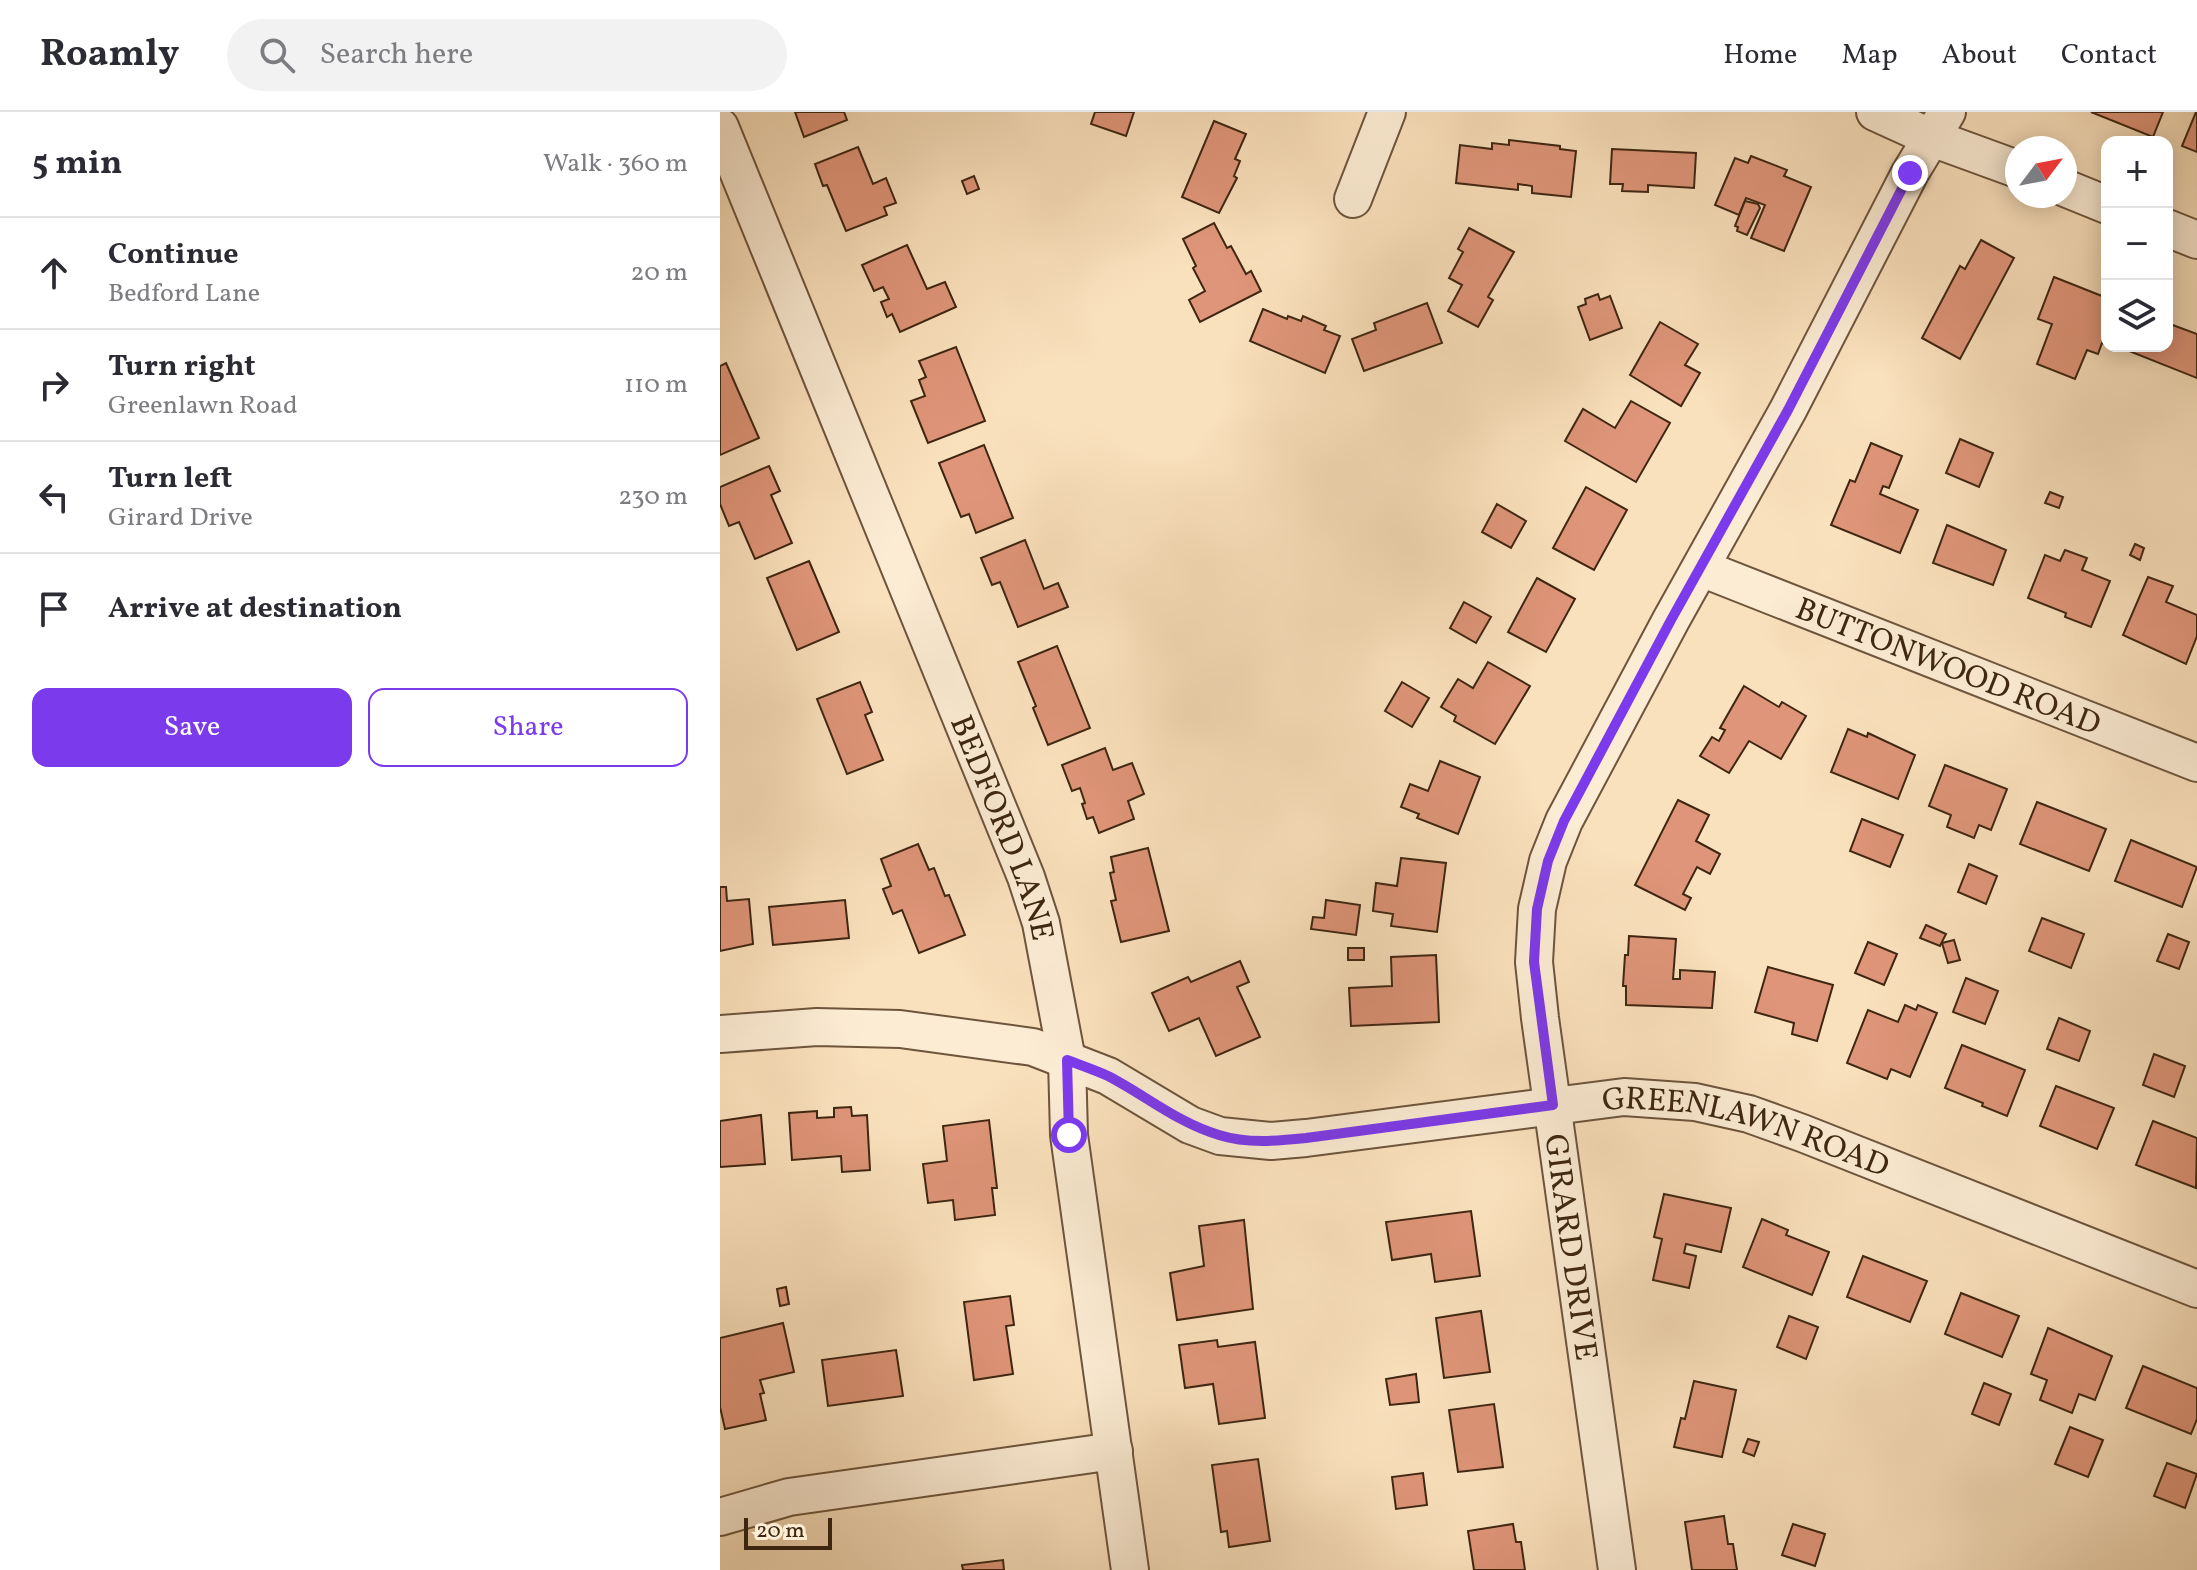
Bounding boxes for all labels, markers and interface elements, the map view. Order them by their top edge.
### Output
search box [227,19,787,91]
text: Roamly [40,29,179,82]
icon: search [255,33,299,77]
text: Search here [319,34,473,76]
text: Home [1723,36,1797,75]
text: Map [1841,36,1897,75]
text: About [1941,36,2017,75]
text: Contact [2061,36,2157,75]
north arrow [2005,136,2077,208]
map controls [2101,136,2173,352]
button: + [2101,136,2173,208]
text: 5 min [32,141,122,188]
text: Walk · 360 m [543,146,688,182]
route end [1892,155,1928,191]
button: − [2101,208,2173,280]
text: Continue [108,234,239,276]
icon: ahead [32,251,76,295]
text: 20 m [630,255,688,291]
text: Bedford Lane [108,276,260,312]
button: layers [2101,280,2173,352]
text: Turn right [108,346,256,388]
icon: right [32,363,76,407]
text: 110 m [624,367,688,403]
text: Greenlawn Road [108,388,298,424]
text: Turn left [108,458,232,500]
icon: left [32,475,76,519]
text: 230 m [618,479,688,515]
text: Girard Drive [108,500,253,536]
icon: arrive [32,587,76,631]
text: Arrive at destination [108,588,402,630]
street label: BUTTONWOOD ROAD [1788,588,2107,748]
button: Save [32,688,352,767]
button: Share [368,688,688,767]
street label: BEDFORD LANE [937,709,1063,944]
street label: GREENLAWN ROAD [1600,1078,1895,1190]
route start [1051,1117,1087,1153]
street label: GIRARD DRIVE [1531,1131,1607,1364]
scale bar [744,1514,832,1550]
text: 20 m [756,1516,805,1547]

